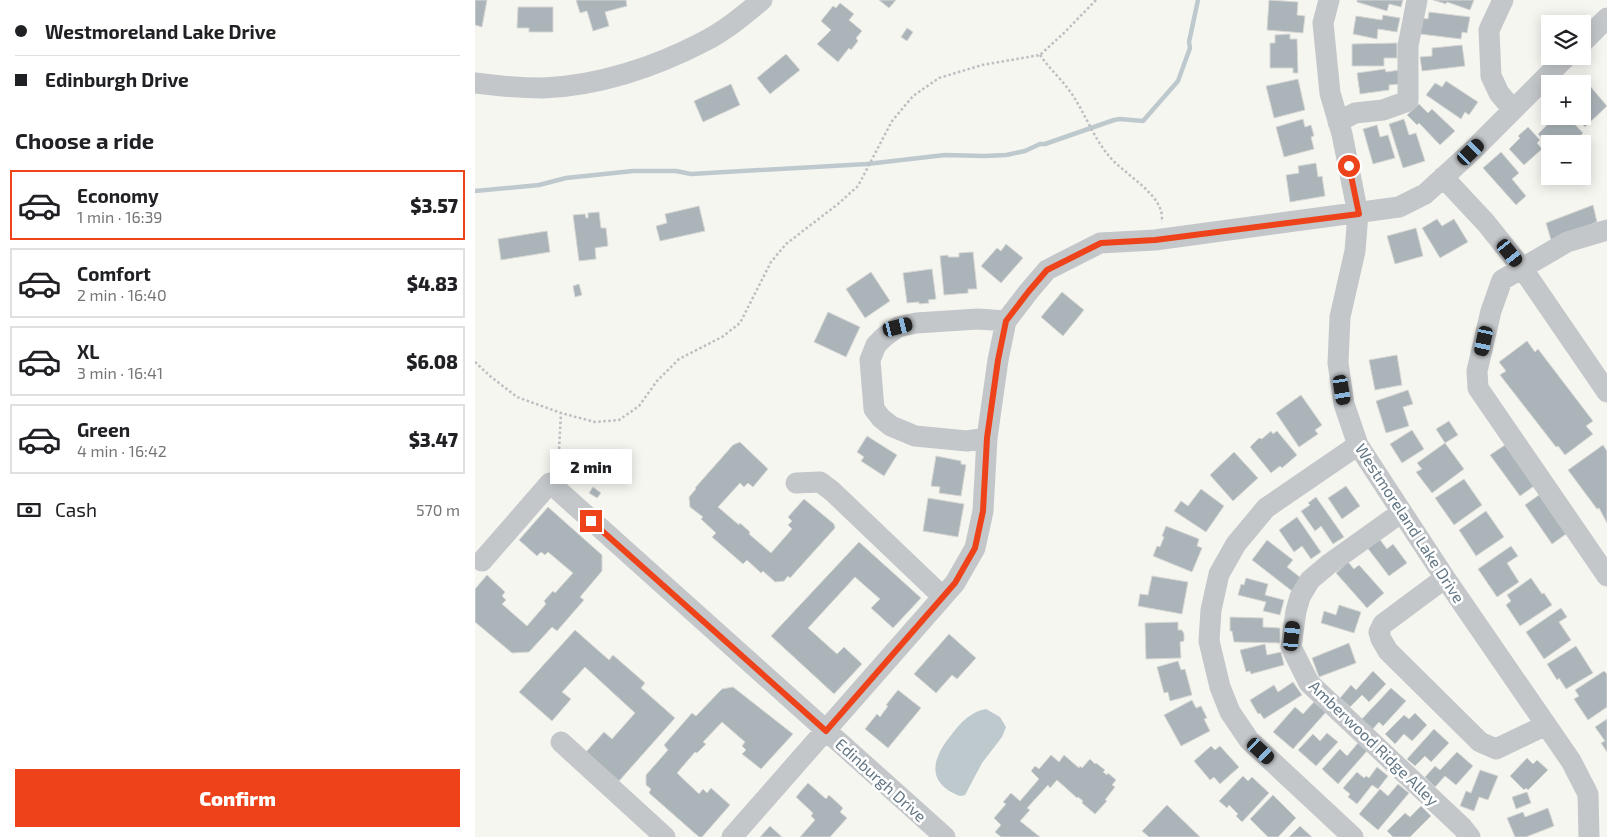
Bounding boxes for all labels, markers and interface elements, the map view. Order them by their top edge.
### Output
map controls [1541,15,1591,185]
button: layers [1541,15,1591,65]
text: Westmoreland Lake Drive [45,20,276,43]
text: Edinburgh Drive [45,68,189,91]
button: + [1541,75,1591,125]
text: Choose a ride [15,127,154,153]
button: − [1541,135,1591,185]
car [1455,136,1487,168]
route start [1338,155,1360,177]
icon: car [17,183,62,228]
text: Economy [77,184,159,207]
text: $3.57 [410,194,458,217]
text: 1 min · 16:39 [77,207,162,226]
car [1494,237,1525,269]
icon: car [17,261,62,306]
text: Comfort [77,262,151,285]
text: $4.83 [407,272,458,295]
text: 2 min · 16:40 [77,285,167,304]
car [881,316,914,338]
car [1473,325,1494,357]
icon: car [17,339,62,384]
text: XL [77,340,99,363]
text: $6.08 [406,350,458,373]
text: 3 min · 16:41 [77,363,163,382]
car [1332,374,1351,406]
icon: car [17,417,62,462]
text: Green [77,418,130,441]
text: $3.47 [409,428,458,451]
street label: Westmoreland Lake Drive [1352,439,1469,606]
text: 4 min · 16:42 [77,441,167,460]
callout: 2 min [550,448,632,484]
text: 2 min [570,457,612,476]
icon: cash [15,496,43,524]
text: Cash [55,498,97,521]
text: 570 m [416,500,460,519]
route end [580,510,602,532]
car [1282,620,1301,652]
street label: Amberwood Ridge Alley [1306,676,1443,810]
street label: Edinburgh Drive [832,734,931,825]
car [1244,735,1277,767]
button: Confirm [15,769,460,827]

